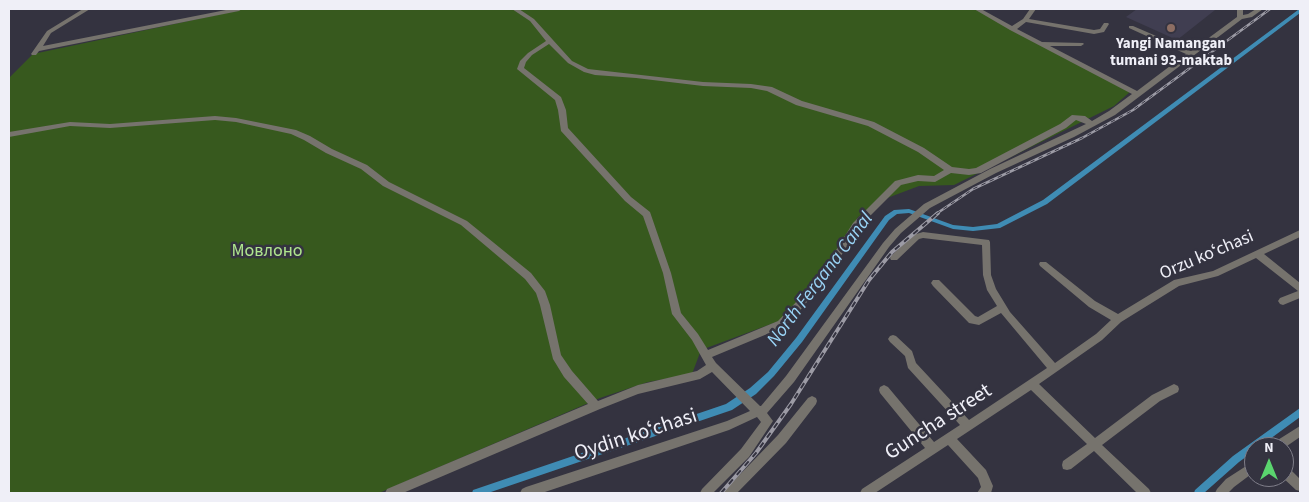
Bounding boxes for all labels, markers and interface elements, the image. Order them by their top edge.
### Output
marker: Yangi Namangan tumani 93-maktab [1165,22,1177,34]
place label: Yangi Namangan tumani 93-maktab [1110,36,1232,71]
water label: North Fergana Canal [763,209,879,351]
street label: Orzu koʻchasi [1157,226,1257,286]
park label: Мовлоно [231,241,303,263]
street label: Guncha street [881,379,997,467]
street label: Oydin koʻchasi [571,404,701,468]
north arrow [1244,437,1294,487]
text: N [1264,438,1274,458]

